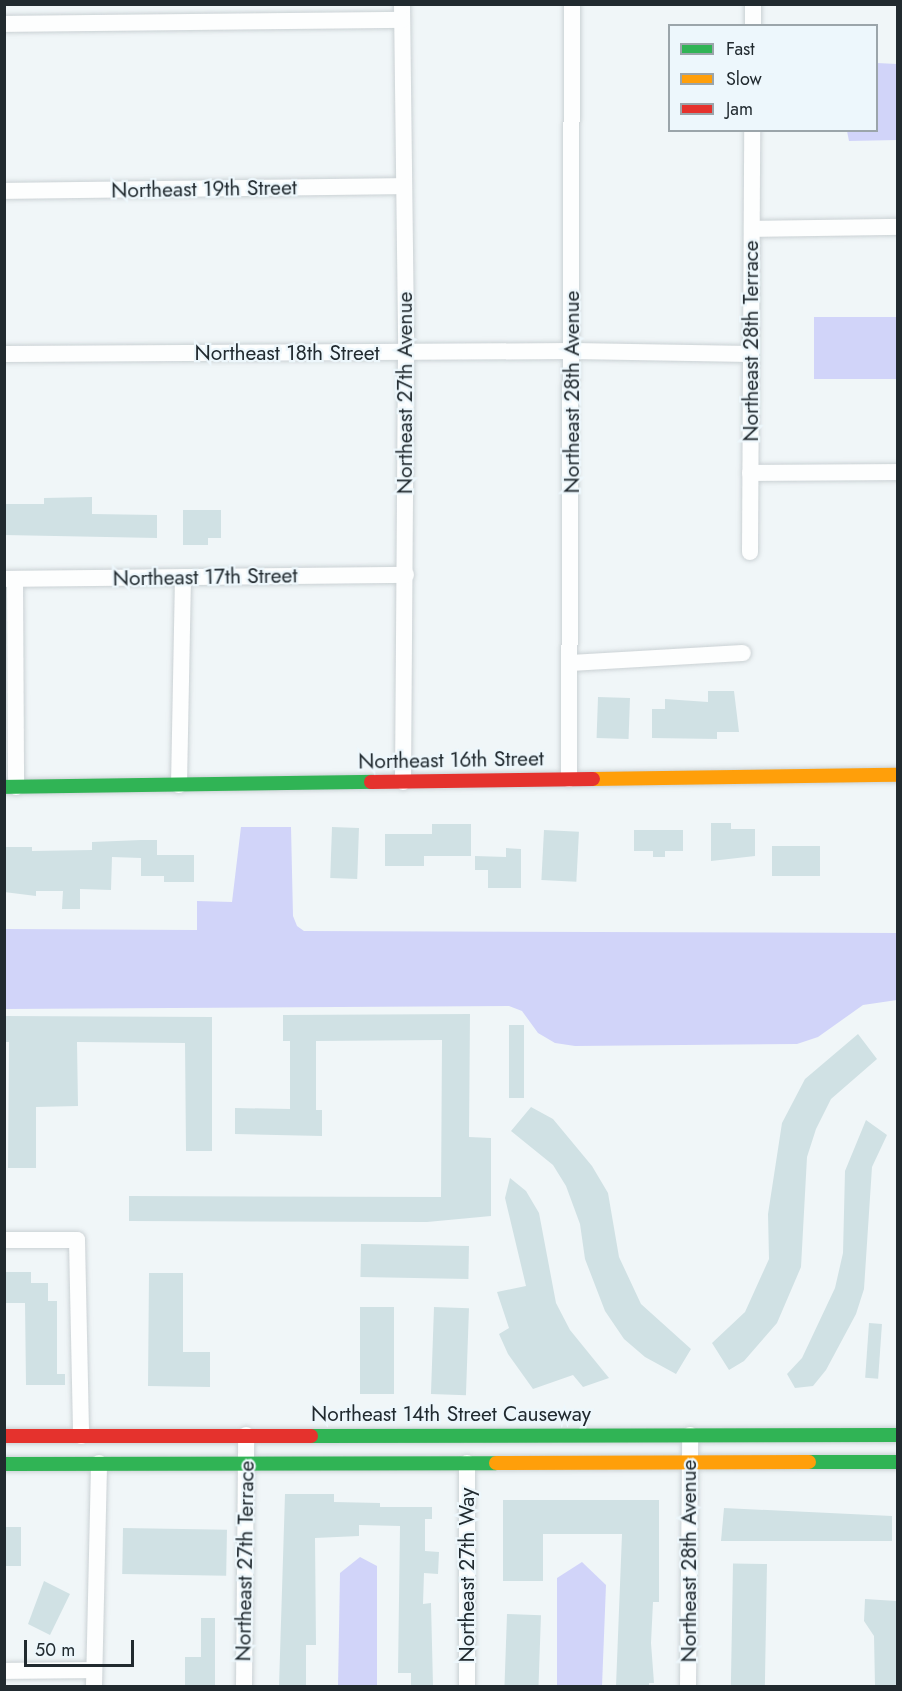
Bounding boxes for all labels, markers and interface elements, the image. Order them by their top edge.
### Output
legend [668,24,878,132]
text: Fast [726,36,755,62]
text: Slow [726,66,762,92]
text: Jam [726,96,753,122]
street label: Northeast 19th Street [111,175,297,203]
street label: Northeast 28th Terrace [738,240,764,442]
street label: Northeast 28th Avenue [559,291,585,493]
street label: Northeast 27th Avenue [392,292,418,494]
street label: Northeast 18th Street [194,340,380,366]
street label: Northeast 17th Street [112,563,298,591]
street label: Northeast 16th Street [358,746,544,774]
street label: Northeast 14th Street Causeway [311,1401,591,1427]
street label: Northeast 27th Terrace [231,1460,259,1662]
street label: Northeast 28th Avenue [676,1460,702,1662]
street label: Northeast 27th Way [454,1488,480,1662]
scale bar [27,1628,136,1666]
text: 50 m [35,1637,75,1663]

